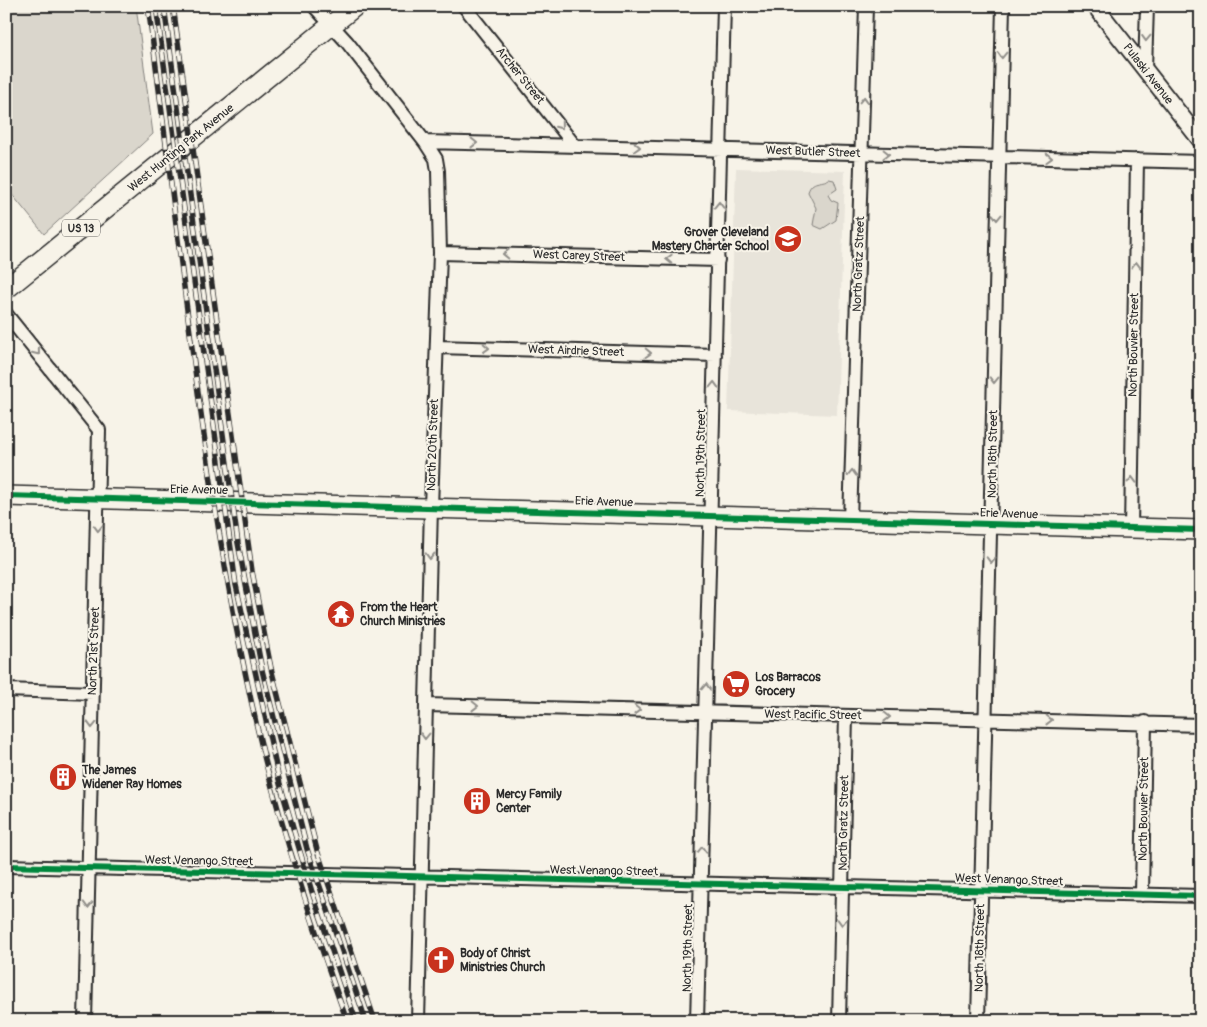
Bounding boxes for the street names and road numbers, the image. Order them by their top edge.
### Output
street label: Pulaski Avenue [1120,41,1176,107]
street label: Archer Street [492,44,548,108]
street label: West Hunting Park Avenue [125,101,237,195]
street label: West Butler Street [765,143,861,161]
street label: North Gratz Street [850,216,868,312]
road number: US 13 [62,220,100,237]
street label: West Carey Street [533,247,625,265]
street label: North Bouvier Street [1126,293,1142,397]
street label: West Airdrie Street [528,342,625,360]
street label: North 20th Street [424,398,442,491]
street label: North 19th Street [693,409,709,497]
street label: North 18th Street [985,410,1001,498]
street label: Erie Avenue [170,482,228,498]
street label: Erie Avenue [575,493,633,511]
street label: Erie Avenue [980,505,1038,523]
street label: North 21st Street [85,606,103,696]
street label: West Pacific Street [764,707,862,723]
street label: North Bouvier Street [1136,757,1152,861]
street label: North Gratz Street [836,775,852,871]
street label: West Venango Street [145,853,253,869]
street label: West Venango Street [550,863,658,879]
street label: West Venango Street [955,871,1064,889]
street label: North 19th Street [680,904,696,992]
street label: North 18th Street [972,904,988,992]

